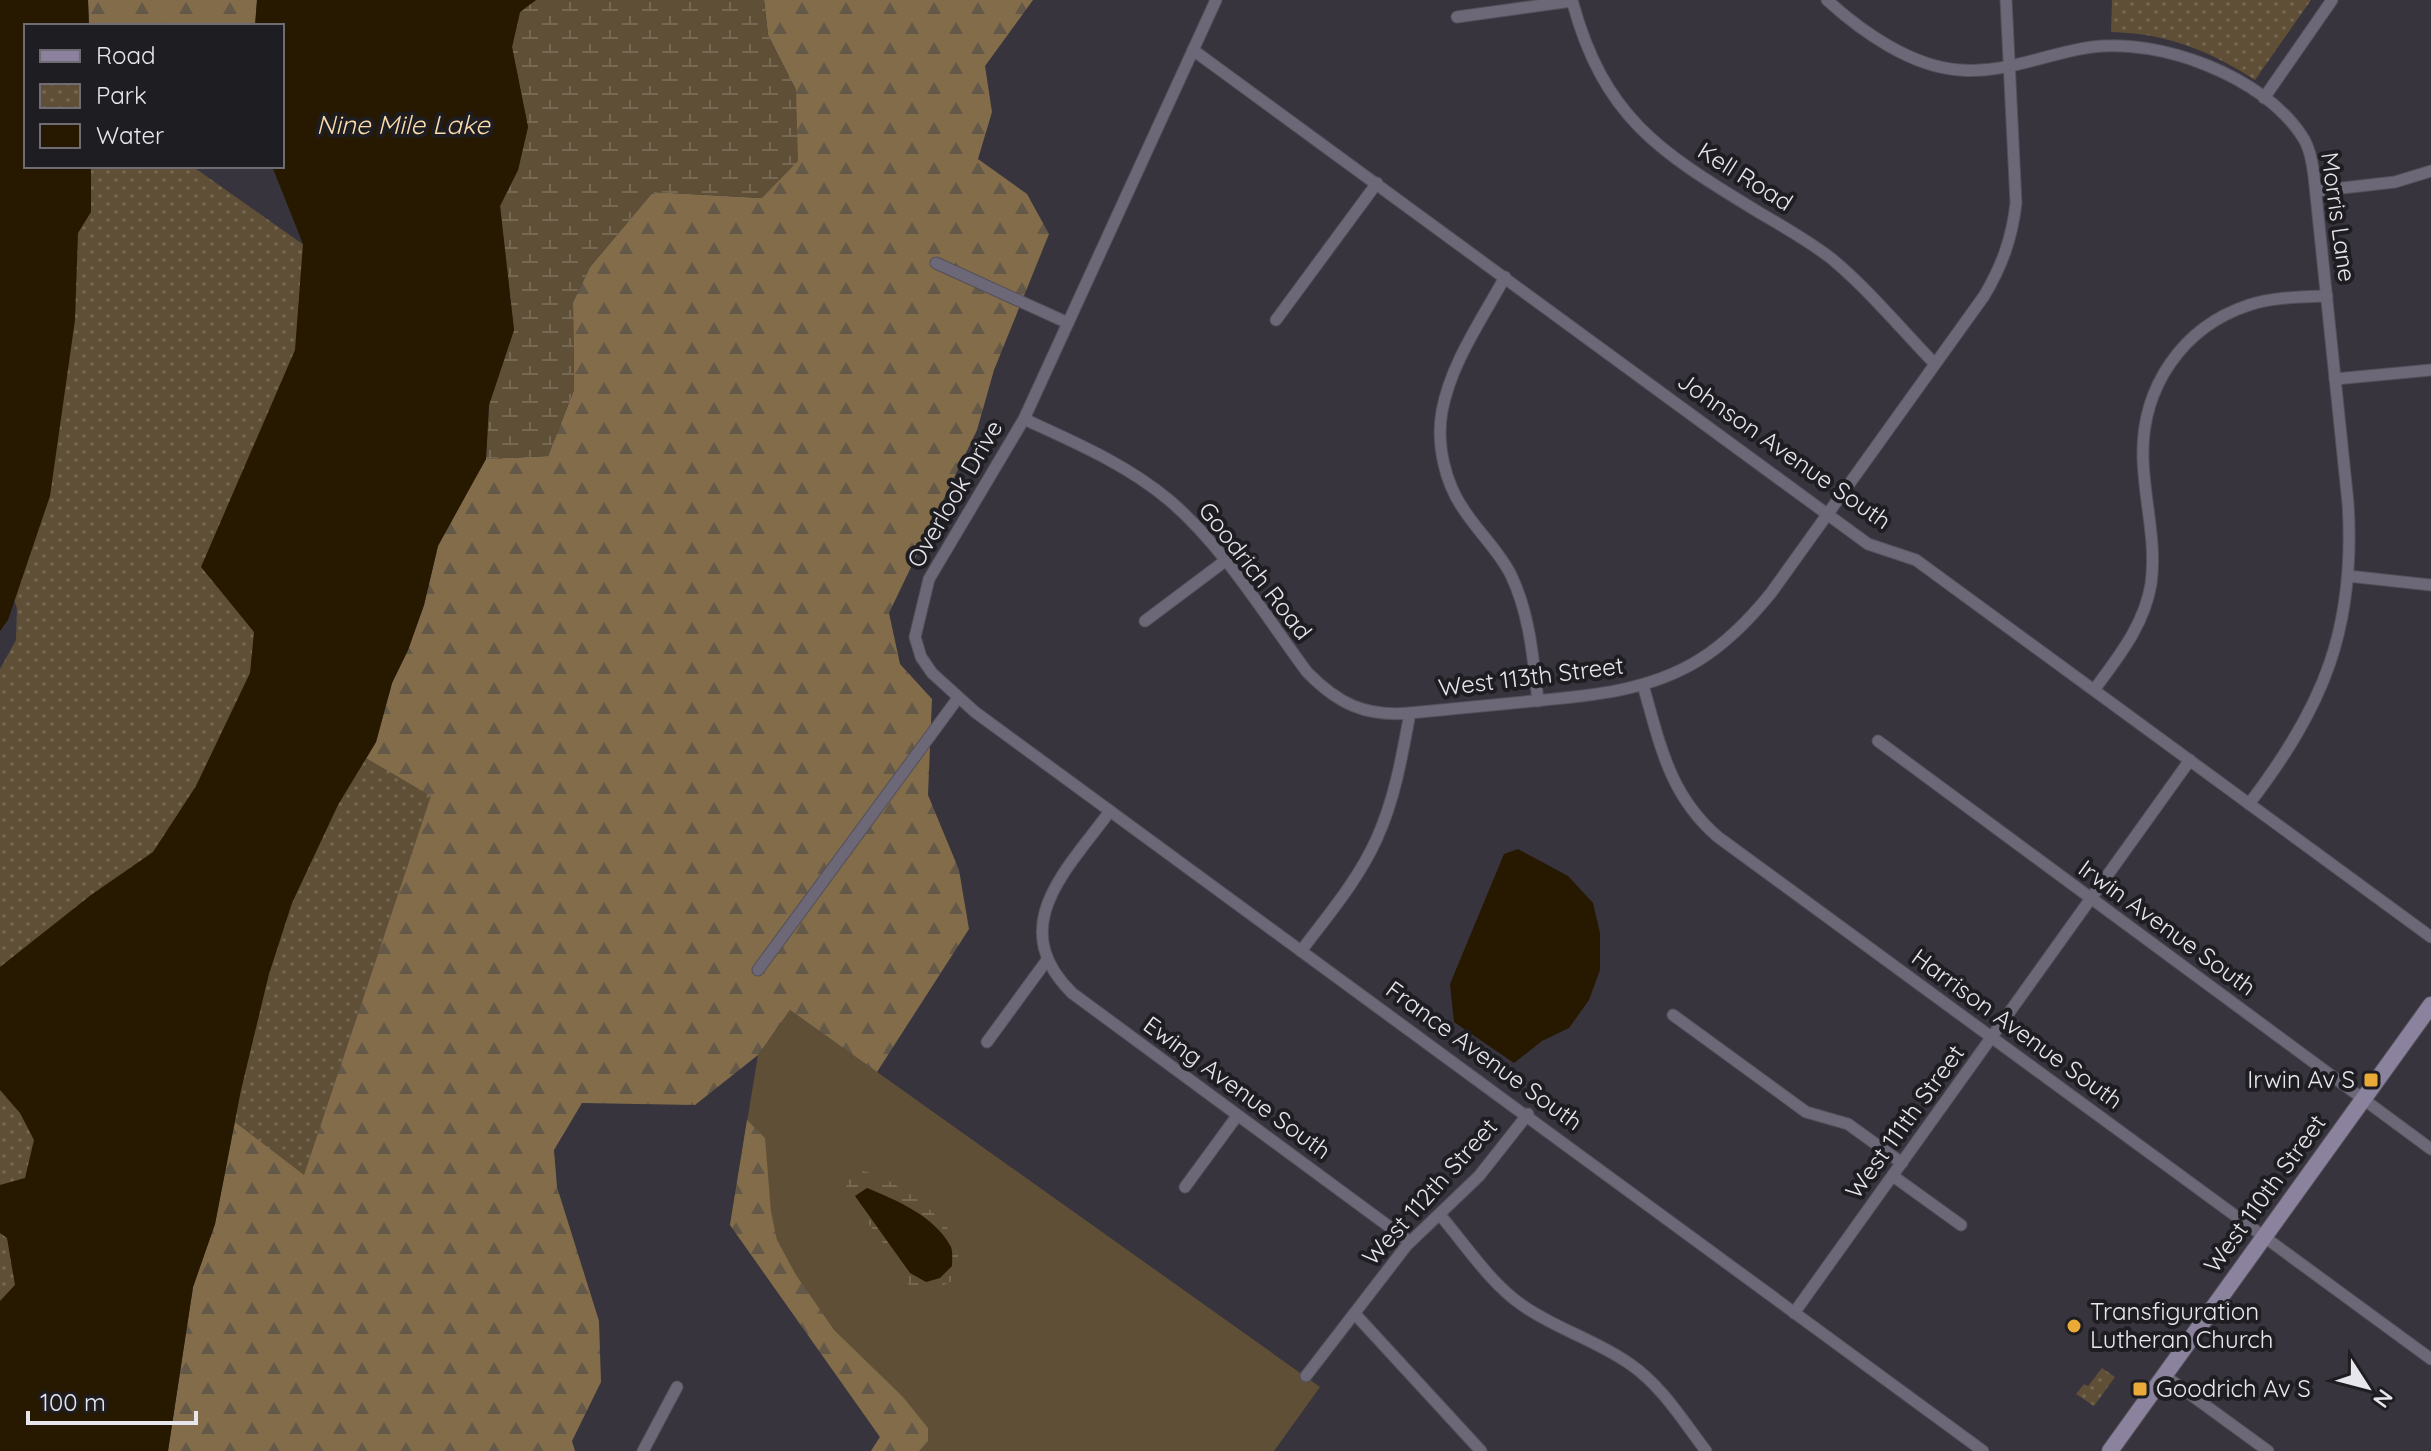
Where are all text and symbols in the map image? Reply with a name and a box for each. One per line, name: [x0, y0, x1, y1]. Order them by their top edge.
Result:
legend: [24, 24, 284, 168]
text: Road: [96, 40, 156, 70]
text: Park: [96, 80, 147, 110]
water label: Nine Mile Lake: [316, 108, 491, 141]
text: Water: [96, 120, 164, 150]
street label: Kell Road: [1692, 135, 1799, 217]
street label: Morris Lane: [2315, 150, 2363, 284]
street label: Johnson Avenue South: [1672, 365, 1897, 535]
street label: Overlook Drive: [900, 414, 1008, 573]
street label: Goodrich Road: [1193, 495, 1319, 645]
street label: West 113th Street: [1436, 650, 1625, 702]
street label: Irwin Avenue South: [2073, 853, 2262, 1002]
street label: Harrison Avenue South: [1906, 942, 2129, 1115]
street label: France Avenue South: [1381, 974, 1589, 1136]
street label: Ewing Avenue South: [1138, 1009, 1337, 1165]
street label: West 111th Street: [1838, 1039, 1970, 1204]
place label: Irwin Av S: [2247, 1064, 2355, 1094]
marker: Irwin Av S: [2362, 1071, 2380, 1089]
street label: West 110th Street: [2197, 1108, 2332, 1278]
street label: West 112th Street: [1355, 1112, 1503, 1271]
place label: Transfiguration Lutheran Church: [2090, 1296, 2273, 1354]
marker: Transfiguration Lutheran Church: [2065, 1317, 2083, 1335]
north arrow: [2327, 1347, 2407, 1427]
place label: Goodrich Av S: [2156, 1373, 2311, 1403]
scale bar: [28, 1375, 196, 1425]
marker: Goodrich Av S: [2131, 1380, 2149, 1398]
text: N: [2367, 1384, 2399, 1414]
text: 100 m: [40, 1387, 106, 1417]

